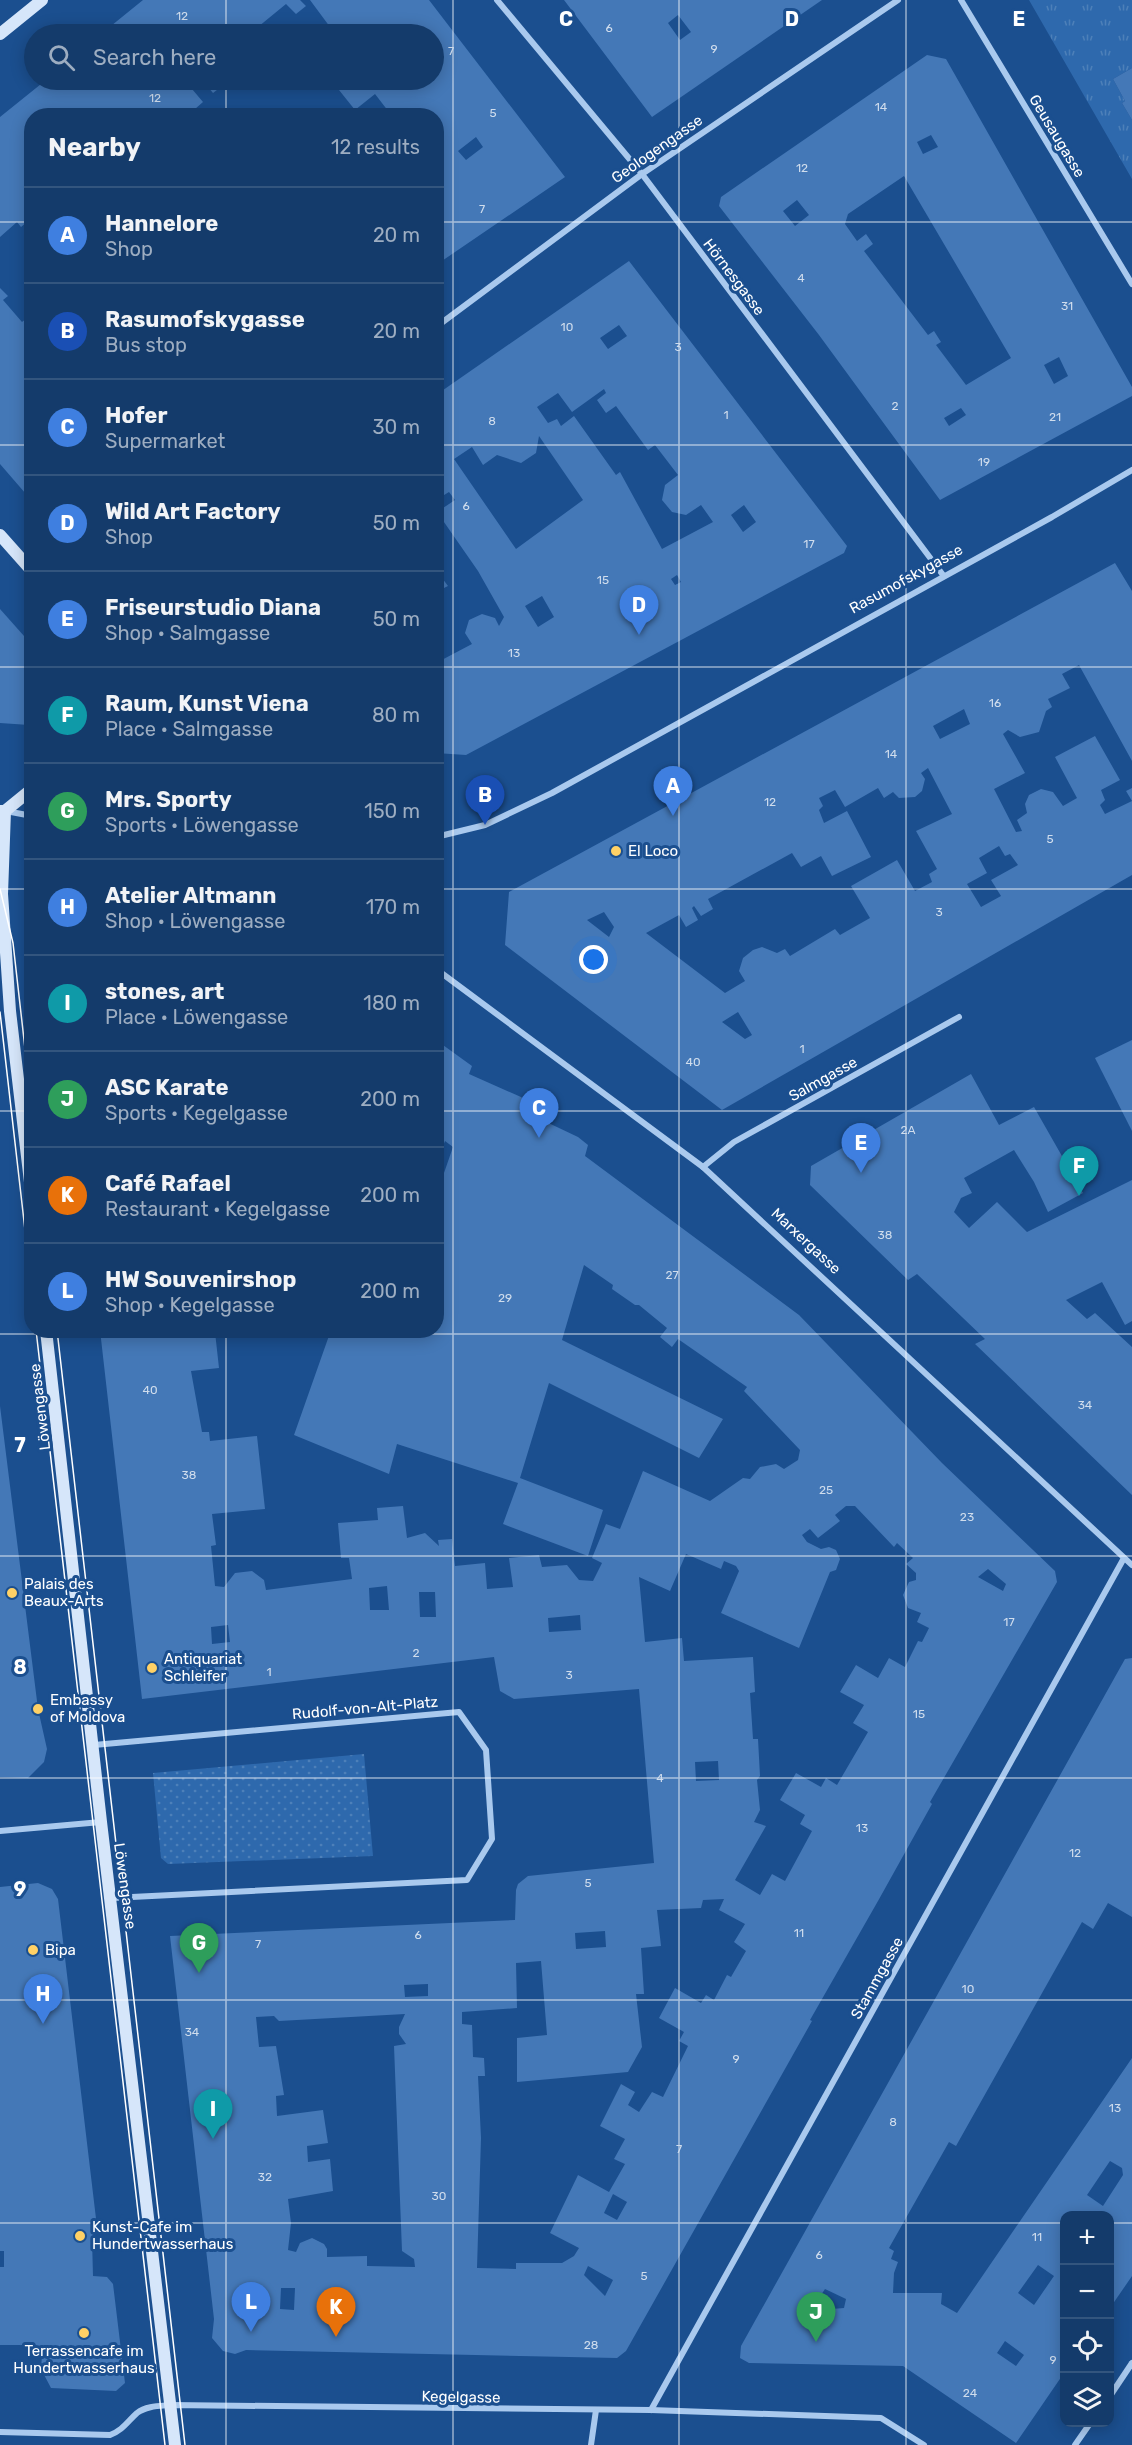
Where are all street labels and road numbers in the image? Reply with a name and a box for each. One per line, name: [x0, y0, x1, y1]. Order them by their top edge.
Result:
street label: Geusaugasse: [1025, 91, 1089, 181]
street label: Geologengasse: [608, 111, 706, 187]
street label: Hörnesgasse: [699, 235, 769, 319]
street label: Rasumofskygasse: [846, 540, 966, 618]
street label: Salmgasse: [786, 1053, 860, 1105]
street label: Marxergasse: [767, 1204, 845, 1278]
street label: Löwengasse: [26, 1363, 54, 1451]
street label: Rudolf-von-Alt-Platz: [291, 1693, 439, 1723]
street label: Löwengasse: [110, 1842, 140, 1930]
street label: Stammgasse: [847, 1934, 907, 2022]
street label: Kegelgasse: [421, 2387, 501, 2407]

